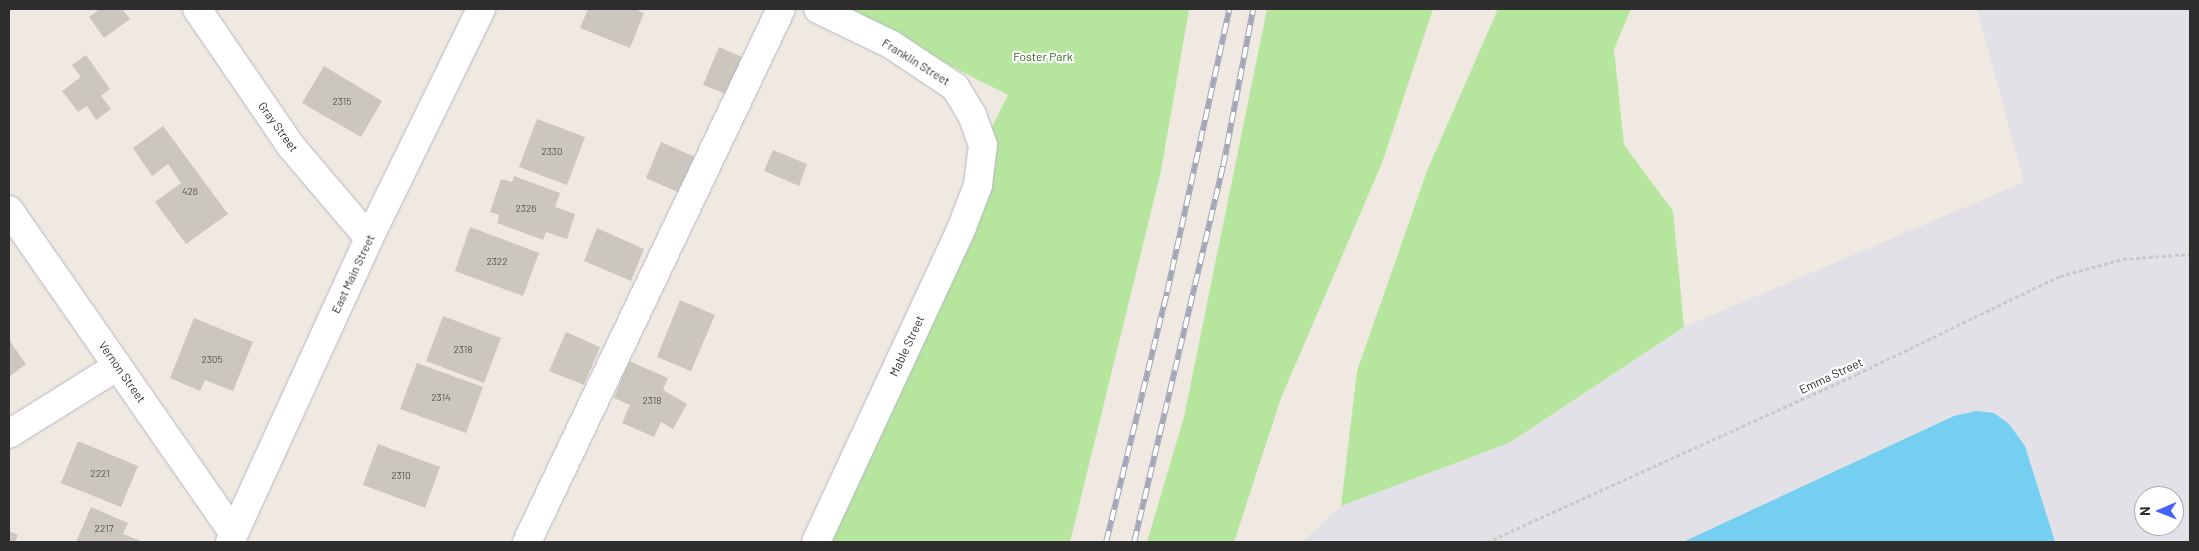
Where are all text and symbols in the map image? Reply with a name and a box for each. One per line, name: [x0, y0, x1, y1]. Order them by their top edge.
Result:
street label: Franklin Street: [880, 35, 952, 89]
park label: Foster Park: [1013, 50, 1073, 64]
house number: 2315: [332, 96, 352, 108]
street label: Gray Street: [255, 99, 301, 155]
house number: 2330: [541, 146, 563, 158]
house number: 426: [182, 186, 198, 198]
house number: 2326: [516, 203, 536, 215]
street label: East Main Street: [328, 232, 378, 316]
house number: 2322: [486, 256, 508, 268]
street label: Mable Street: [887, 313, 927, 379]
street label: Vernon Street: [96, 338, 148, 406]
house number: 2318: [453, 344, 473, 356]
house number: 2305: [201, 354, 223, 366]
street label: Emma Street: [1797, 355, 1865, 397]
house number: 2314: [431, 392, 451, 404]
house number: 2318: [642, 395, 662, 407]
house number: 2221: [90, 468, 110, 480]
house number: 2310: [391, 470, 411, 482]
north arrow: [2134, 486, 2184, 536]
text: N: [2136, 506, 2153, 516]
house number: 2217: [95, 523, 113, 535]

